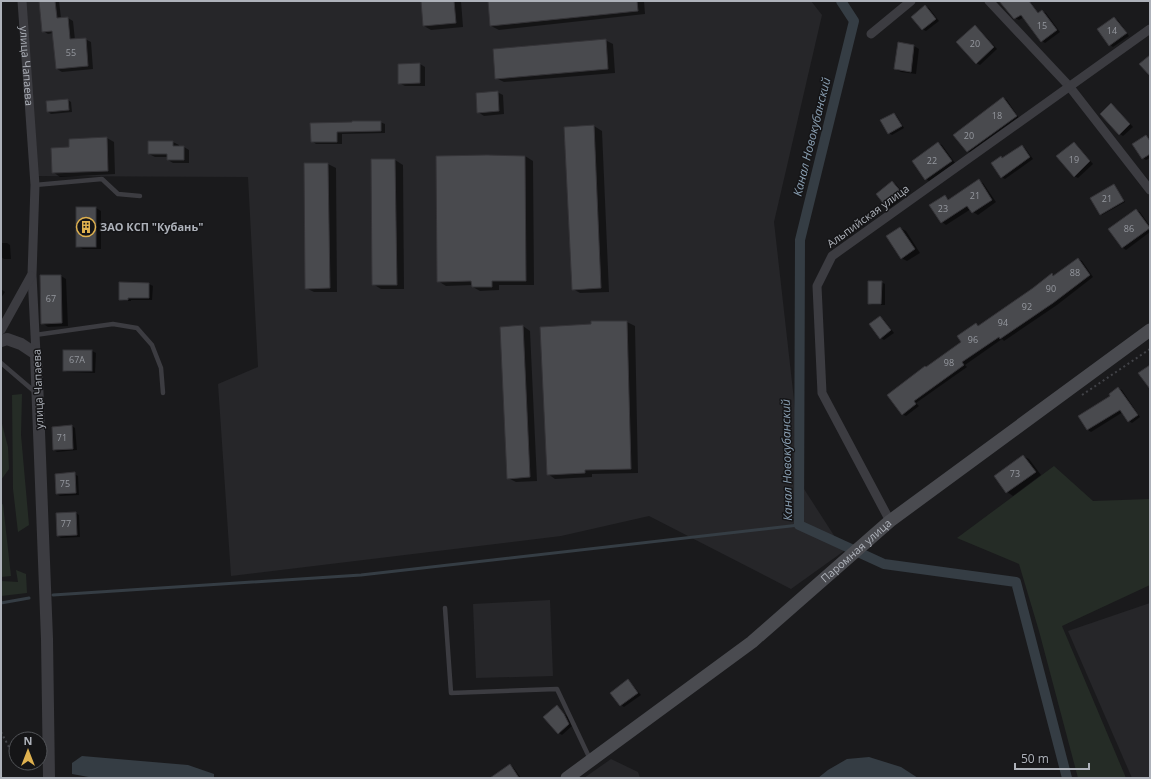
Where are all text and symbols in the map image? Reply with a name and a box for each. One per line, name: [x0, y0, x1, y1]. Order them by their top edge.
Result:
house number: 15: [1037, 19, 1047, 32]
house number: 14: [1107, 24, 1117, 37]
street label: улица Чапаева: [17, 25, 37, 106]
house number: 20: [970, 37, 980, 50]
house number: 55: [66, 46, 76, 59]
water label: Канал Новокубанский: [789, 76, 835, 198]
house number: 18: [992, 109, 1002, 122]
house number: 20: [964, 129, 974, 142]
house number: 19: [1069, 153, 1079, 166]
house number: 22: [927, 154, 937, 167]
street label: Альпийская улица: [824, 181, 912, 251]
house number: 21: [970, 189, 980, 202]
house number: 21: [1102, 192, 1112, 205]
house number: 23: [938, 202, 948, 215]
building icon: ЗАО КСП "Кубань": [75, 216, 97, 238]
place label: ЗАО КСП "Кубань": [100, 219, 203, 234]
house number: 86: [1124, 222, 1134, 235]
house number: 88: [1070, 266, 1080, 279]
house number: 90: [1046, 282, 1056, 295]
house number: 67: [46, 292, 56, 305]
house number: 92: [1022, 300, 1032, 313]
house number: 94: [998, 316, 1008, 329]
house number: 96: [968, 333, 978, 346]
street label: улица Чапаева: [29, 349, 46, 429]
house number: 67А: [69, 353, 85, 366]
house number: 98: [944, 356, 954, 369]
water label: Канал Новокубанский: [777, 399, 796, 521]
house number: 71: [57, 431, 67, 444]
house number: 73: [1010, 467, 1020, 480]
house number: 75: [60, 477, 70, 490]
street label: Паромная улица: [817, 515, 894, 586]
house number: 77: [61, 517, 71, 530]
north arrow: [8, 731, 48, 771]
text: N: [24, 733, 32, 748]
scale bar: [1015, 745, 1089, 771]
text: 50 m: [1021, 750, 1049, 767]

